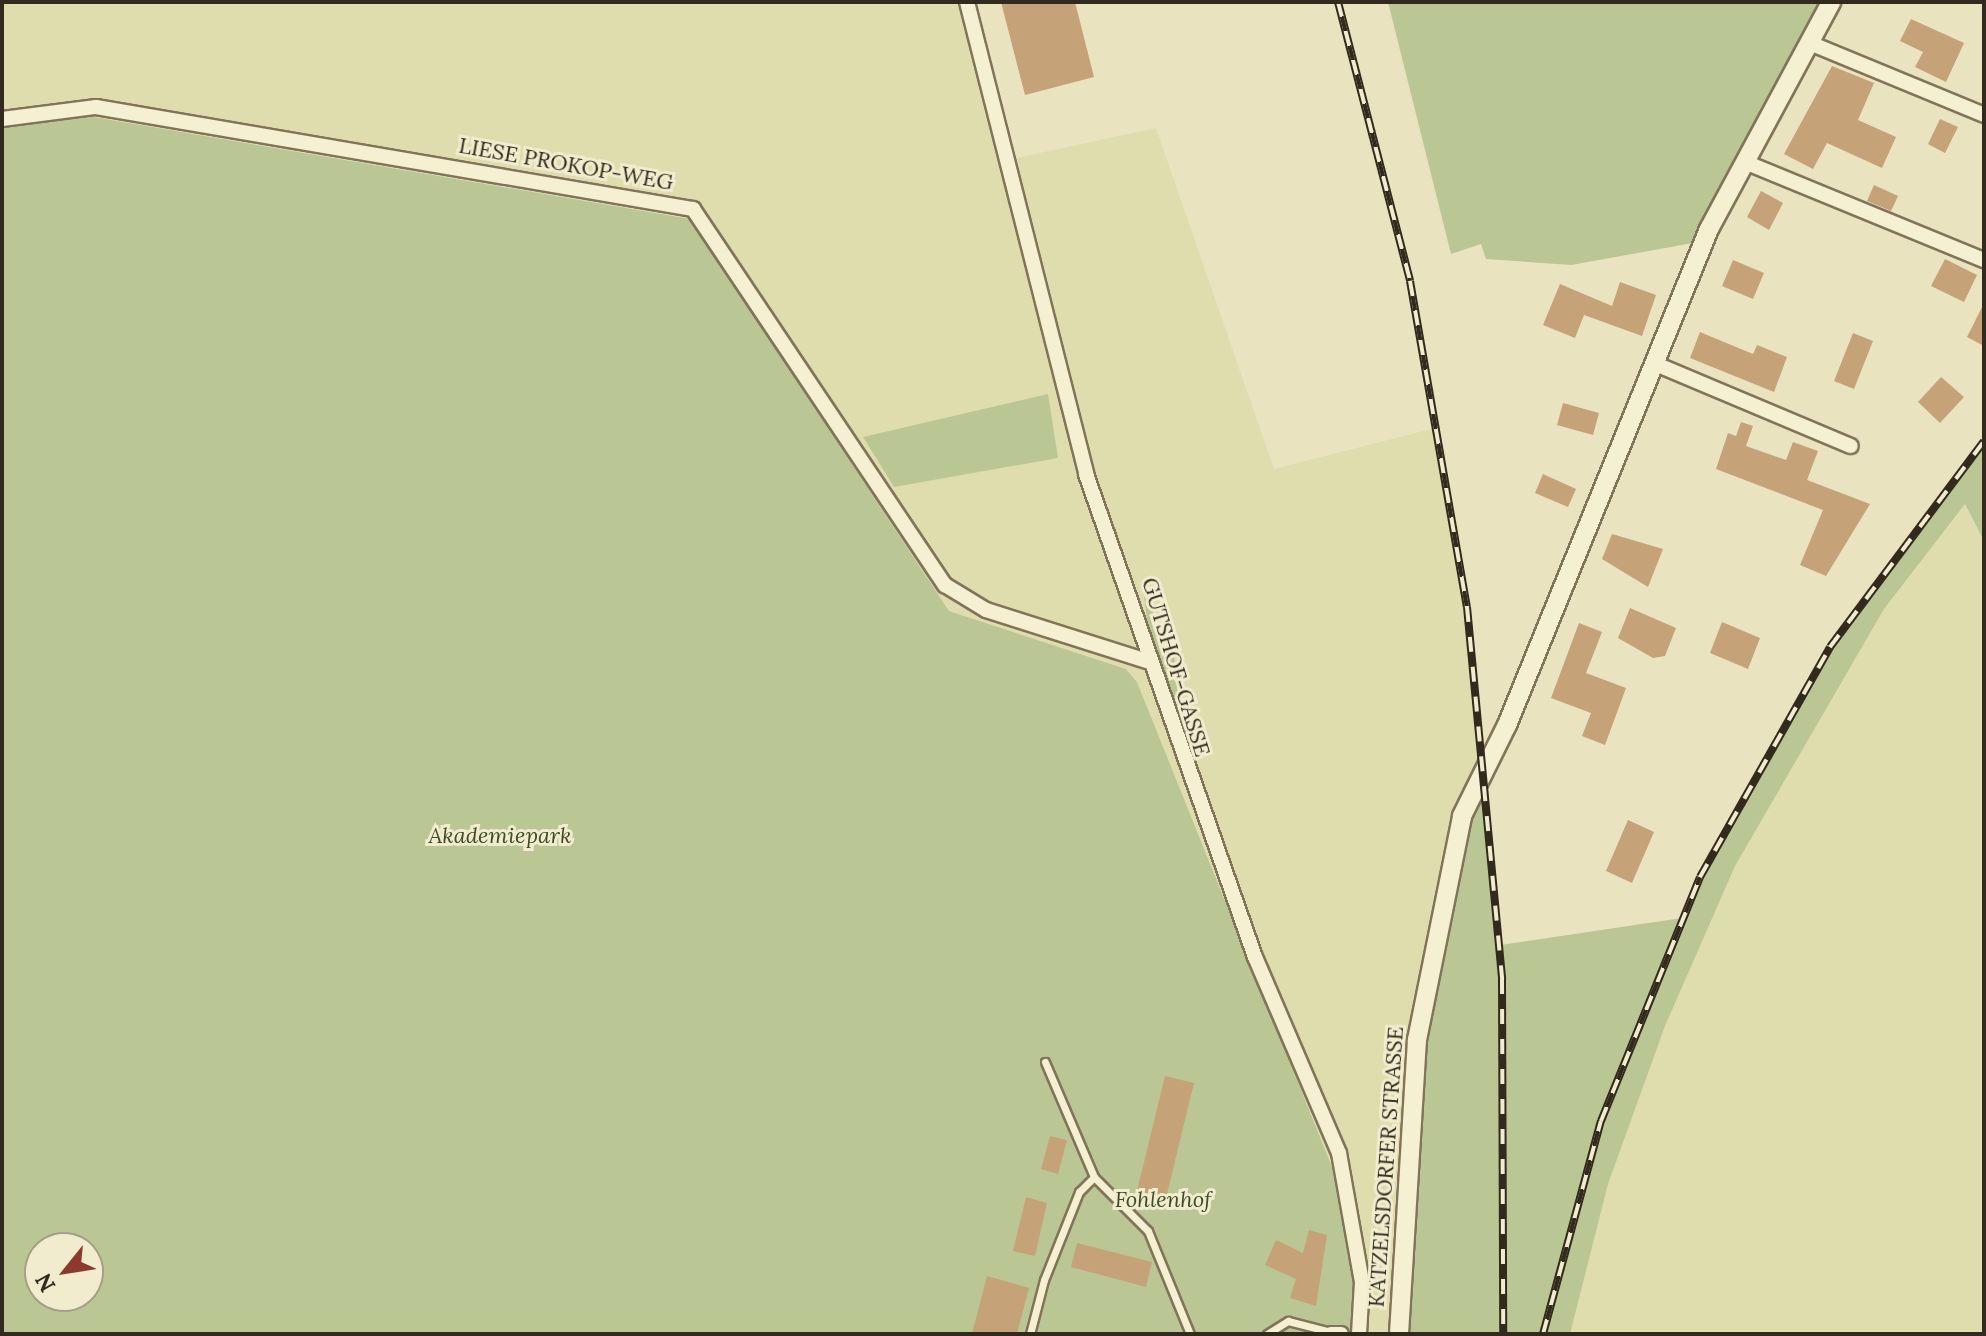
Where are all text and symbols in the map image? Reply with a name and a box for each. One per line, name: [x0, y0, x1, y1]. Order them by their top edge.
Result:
street label: LIESE PROKOP-WEG: [457, 132, 675, 196]
street label: GUTSHOF-GASSE: [1136, 574, 1216, 760]
park label: Akademiepark: [429, 823, 571, 849]
street label: KATZELSDORFER STRASSE: [1363, 1026, 1409, 1308]
park label: Fohlenhof: [1115, 1187, 1211, 1213]
north arrow: [24, 1232, 104, 1312]
text: N: [29, 1269, 61, 1297]

